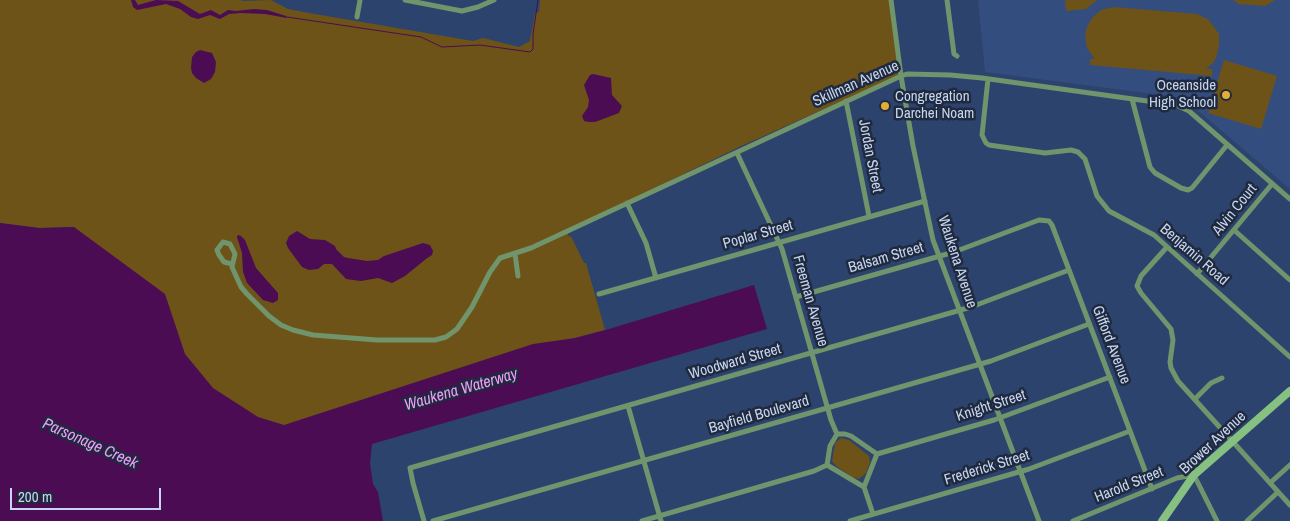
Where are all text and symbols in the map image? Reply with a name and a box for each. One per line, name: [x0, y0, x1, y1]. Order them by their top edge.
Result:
street label: Skillman Avenue: [810, 57, 902, 111]
place label: Oceanside High School: [1149, 77, 1216, 112]
place label: Congregation Darchei Noam: [895, 88, 974, 123]
marker: Oceanside High School: [1220, 89, 1232, 101]
marker: Congregation Darchei Noam: [879, 100, 891, 112]
street label: Jordan Street: [854, 118, 886, 194]
street label: Alvin Court: [1209, 181, 1261, 239]
street label: Waukena Avenue: [934, 213, 980, 311]
street label: Poplar Street: [721, 216, 795, 254]
street label: Benjamin Road: [1156, 220, 1232, 290]
street label: Balsam Street: [846, 239, 926, 277]
street label: Freeman Avenue: [788, 253, 832, 349]
street label: Gifford Avenue: [1088, 303, 1134, 387]
street label: Woodward Street: [687, 340, 783, 384]
water label: Waukena Waterway: [402, 365, 520, 415]
street label: Knight Street: [954, 386, 1028, 426]
street label: Bayfield Boulevard: [707, 392, 811, 438]
street label: Brower Avenue: [1176, 408, 1250, 478]
water label: Parsonage Creek: [39, 414, 141, 474]
street label: Frederick Street: [942, 447, 1032, 489]
street label: Harold Street: [1092, 463, 1166, 507]
scale bar: [12, 478, 164, 510]
text: 200 m: [18, 486, 52, 507]

